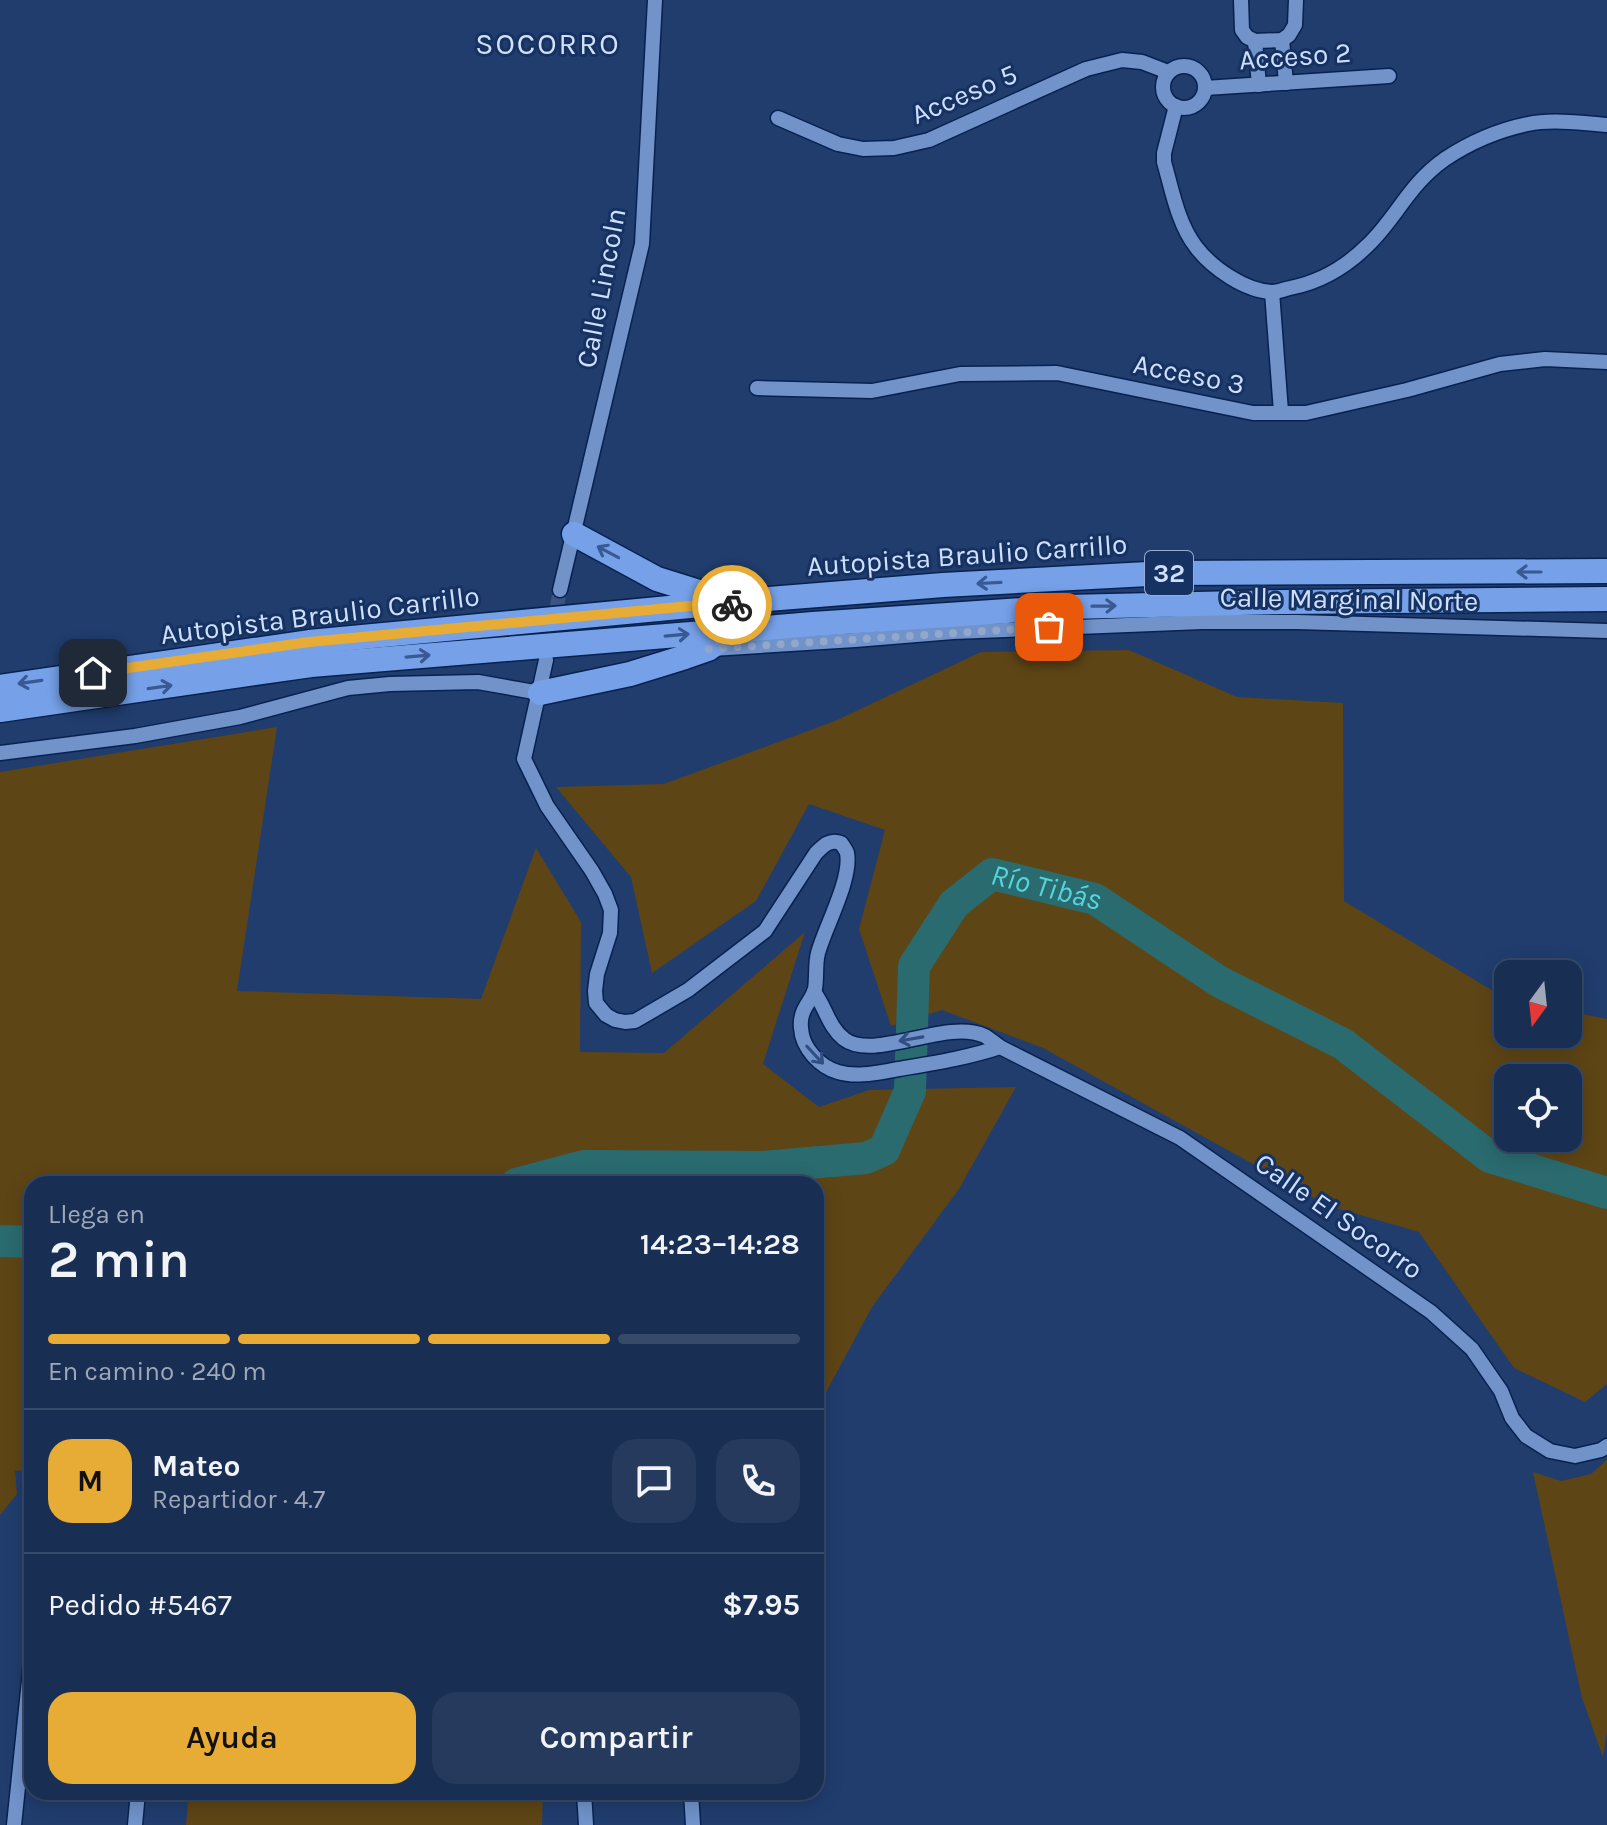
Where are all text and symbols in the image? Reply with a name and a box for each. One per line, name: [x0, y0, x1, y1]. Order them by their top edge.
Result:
district label: SOCORRO: [475, 26, 621, 62]
street label: Acceso 2: [1238, 36, 1352, 76]
street label: Acceso 5: [906, 57, 1022, 131]
street label: Calle Lincoln: [569, 205, 633, 371]
street label: Acceso 3: [1131, 347, 1247, 401]
street label: Autopista Braulio Carrillo: [806, 527, 1128, 583]
one-way arrow: [597, 544, 621, 560]
road number: 32: [1145, 551, 1193, 595]
one-way arrow: [1516, 564, 1543, 580]
courier: [692, 565, 772, 645]
one-way arrow: [976, 575, 1003, 590]
street label: Autopista Braulio Carrillo: [159, 579, 481, 651]
street label: Calle Marginal Norte: [1219, 580, 1479, 618]
icon: bike: [710, 583, 754, 627]
pin: [1015, 593, 1083, 661]
one-way arrow: [1090, 598, 1117, 614]
icon: bag: [1027, 605, 1071, 649]
one-way arrow: [664, 627, 690, 642]
pin: [59, 639, 127, 707]
one-way arrow: [404, 648, 431, 663]
icon: home: [71, 651, 115, 695]
one-way arrow: [18, 675, 44, 690]
one-way arrow: [147, 679, 172, 694]
water label: Río Tibás: [987, 856, 1105, 918]
north arrow: [1494, 960, 1582, 1048]
map controls: [1494, 960, 1582, 1152]
one-way arrow: [899, 1032, 924, 1047]
one-way arrow: [805, 1045, 824, 1065]
button: locate: [1494, 1064, 1582, 1152]
street label: Calle El Socorro: [1249, 1146, 1429, 1286]
text: Llega en: [48, 1199, 145, 1230]
text: 14:23–14:28: [640, 1226, 800, 1262]
text: 2 min: [48, 1229, 190, 1290]
text: En camino · 240 m: [48, 1356, 267, 1387]
button: chat: [612, 1439, 696, 1523]
button: phone: [716, 1439, 800, 1523]
text: Mateo: [152, 1448, 241, 1484]
text: M: [77, 1463, 103, 1499]
text: Repartidor · 4.7: [152, 1484, 325, 1515]
text: Pedido #5467: [48, 1587, 232, 1623]
text: $7.95: [722, 1587, 800, 1623]
button: Ayuda: [48, 1692, 416, 1784]
button: Compartir: [432, 1692, 800, 1784]

